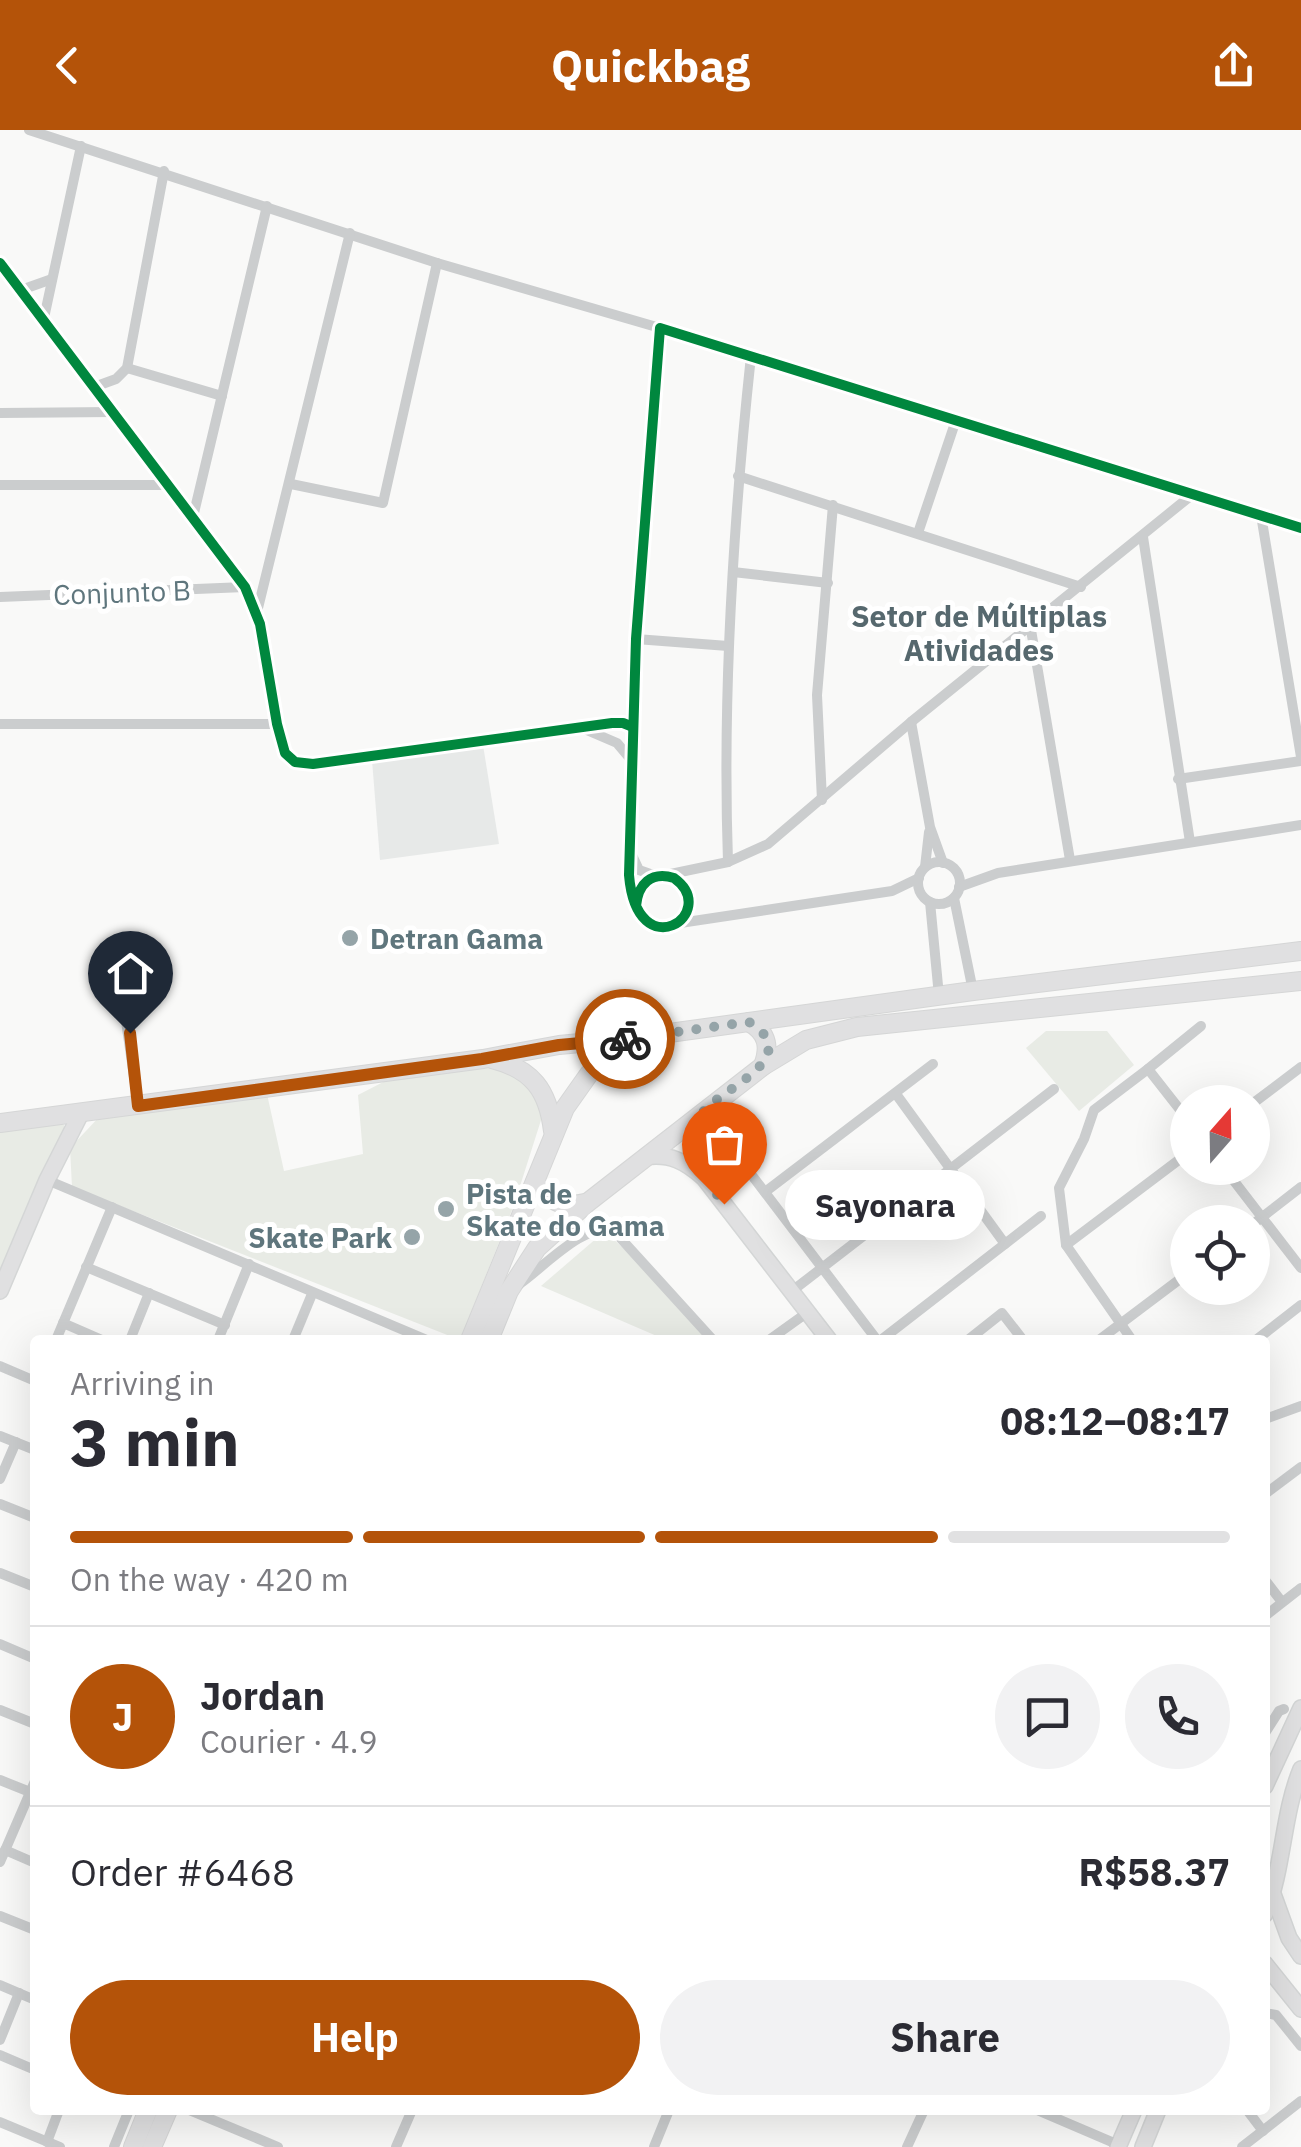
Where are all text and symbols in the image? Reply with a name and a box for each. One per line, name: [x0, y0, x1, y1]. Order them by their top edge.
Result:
text: Quickbag: [551, 36, 750, 94]
icon: back: [40, 38, 95, 93]
icon: share: [1206, 38, 1261, 93]
street label: Conjunto B: [52, 571, 192, 613]
district label: Setor de Múltiplas Atividades: [851, 596, 1107, 669]
place label: Detran Gama: [370, 920, 543, 957]
marker: Detran Gama: [339, 927, 361, 949]
pin: [88, 931, 173, 1034]
icon: home: [103, 946, 158, 1001]
courier: [575, 989, 675, 1089]
icon: bike: [598, 1012, 653, 1067]
north arrow: [1170, 1085, 1270, 1185]
map controls: [1170, 1085, 1270, 1305]
pin: [682, 1102, 767, 1205]
icon: bag: [697, 1117, 752, 1172]
callout: Sayonara: [784, 1169, 984, 1239]
place label: Pista de Skate do Gama: [466, 1175, 665, 1244]
text: Sayonara: [815, 1184, 955, 1226]
marker: Pista de Skate do Gama: [435, 1198, 457, 1220]
button: locate: [1170, 1205, 1270, 1305]
place label: Skate Park: [248, 1219, 393, 1256]
marker: Skate Park: [401, 1226, 423, 1248]
text: Arriving in: [70, 1362, 215, 1404]
text: 08:12–08:17: [1000, 1396, 1230, 1445]
text: 3 min: [70, 1399, 240, 1484]
text: On the way · 420 m: [70, 1558, 349, 1600]
button: chat: [995, 1664, 1100, 1769]
button: phone: [1125, 1664, 1230, 1769]
text: Jordan: [200, 1671, 325, 1720]
text: J: [112, 1692, 133, 1741]
text: Courier · 4.9: [200, 1720, 378, 1762]
text: Order #6468: [70, 1847, 295, 1896]
text: R$58.37: [1079, 1847, 1230, 1896]
button: Help: [70, 1980, 640, 2095]
button: Share: [660, 1980, 1230, 2095]

